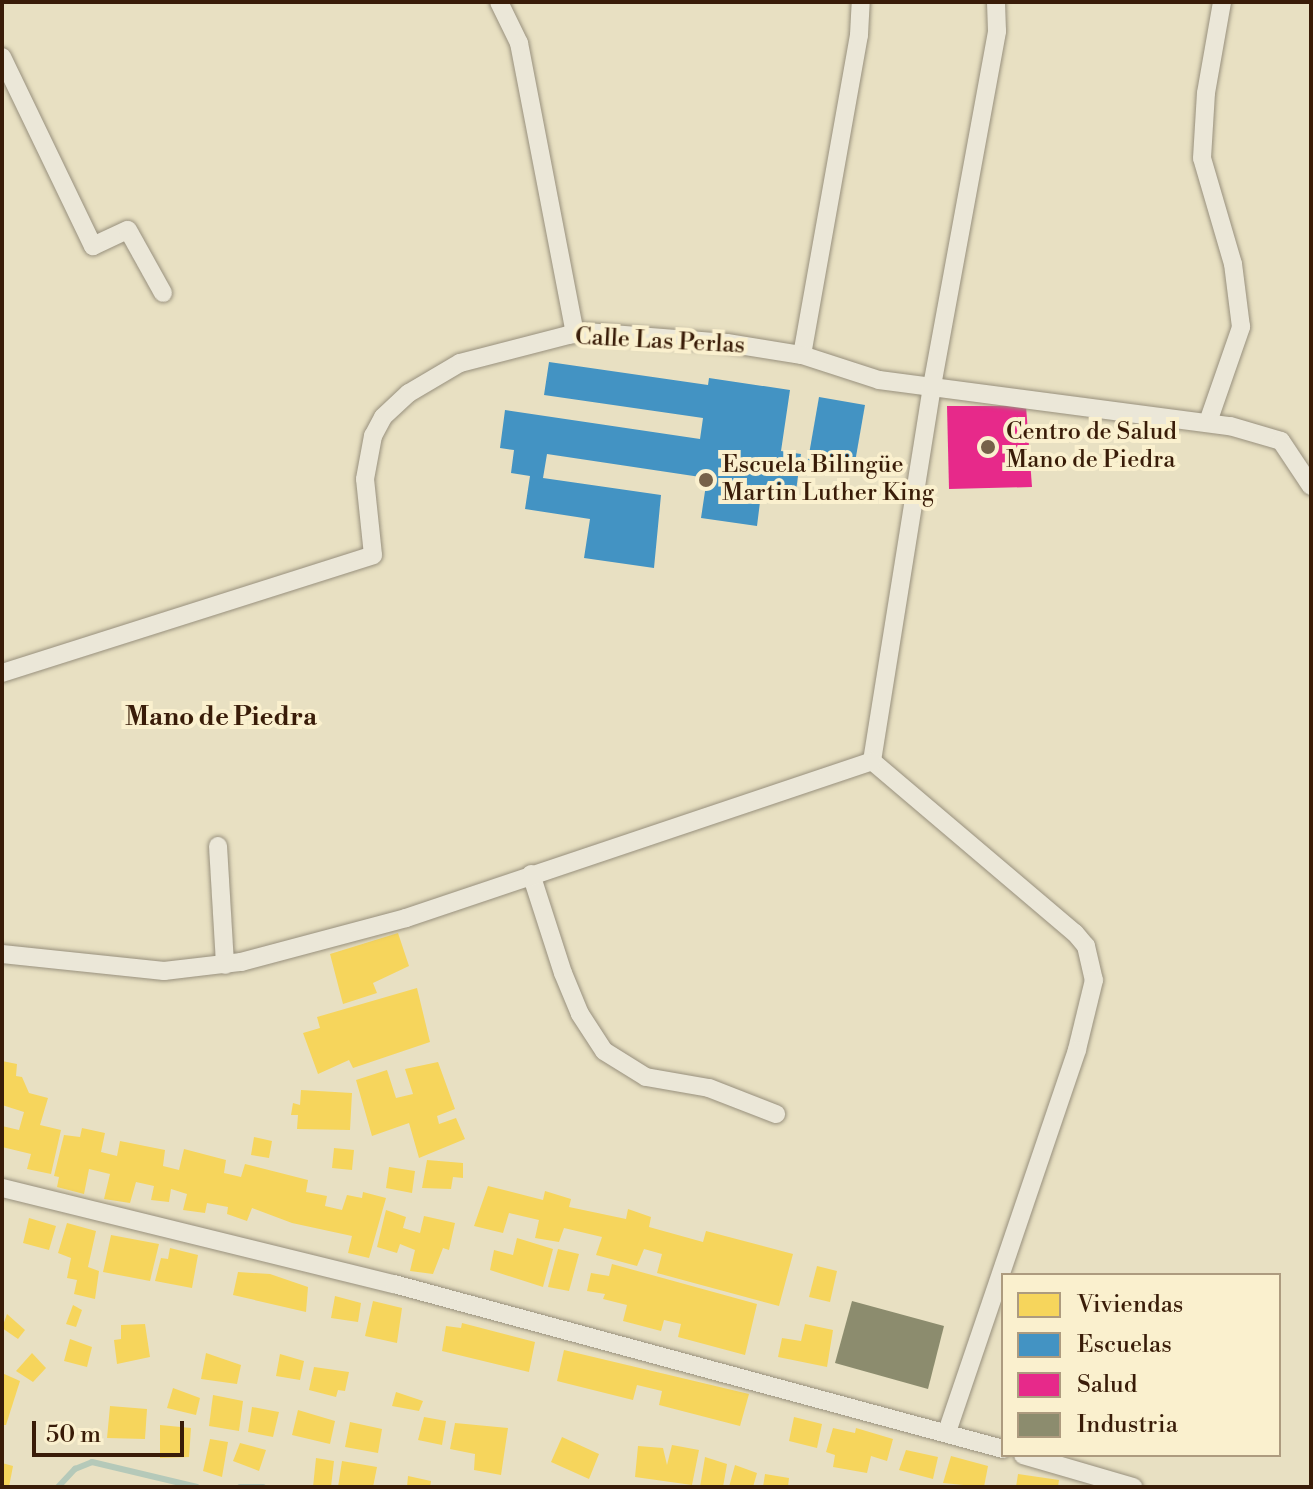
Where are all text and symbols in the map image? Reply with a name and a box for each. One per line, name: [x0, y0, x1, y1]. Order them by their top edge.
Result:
street label: Calle Las Perlas: [574, 323, 746, 361]
place label: Centro de Salud Mano de Piedra: [1006, 419, 1177, 475]
marker: Centro de Salud Mano de Piedra: [977, 436, 999, 458]
place label: Escuela Bilingüe Martin Luther King: [722, 452, 934, 508]
marker: Escuela Bilingüe Martin Luther King: [697, 471, 715, 489]
district label: Mano de Piedra: [125, 702, 317, 734]
legend: [1001, 1273, 1281, 1457]
text: Viviendas: [1077, 1290, 1183, 1320]
text: Escuelas: [1077, 1330, 1172, 1360]
text: Salud: [1077, 1370, 1137, 1400]
scale bar: [36, 1405, 188, 1455]
text: Industria: [1077, 1410, 1178, 1440]
text: 50 m: [46, 1420, 101, 1450]

